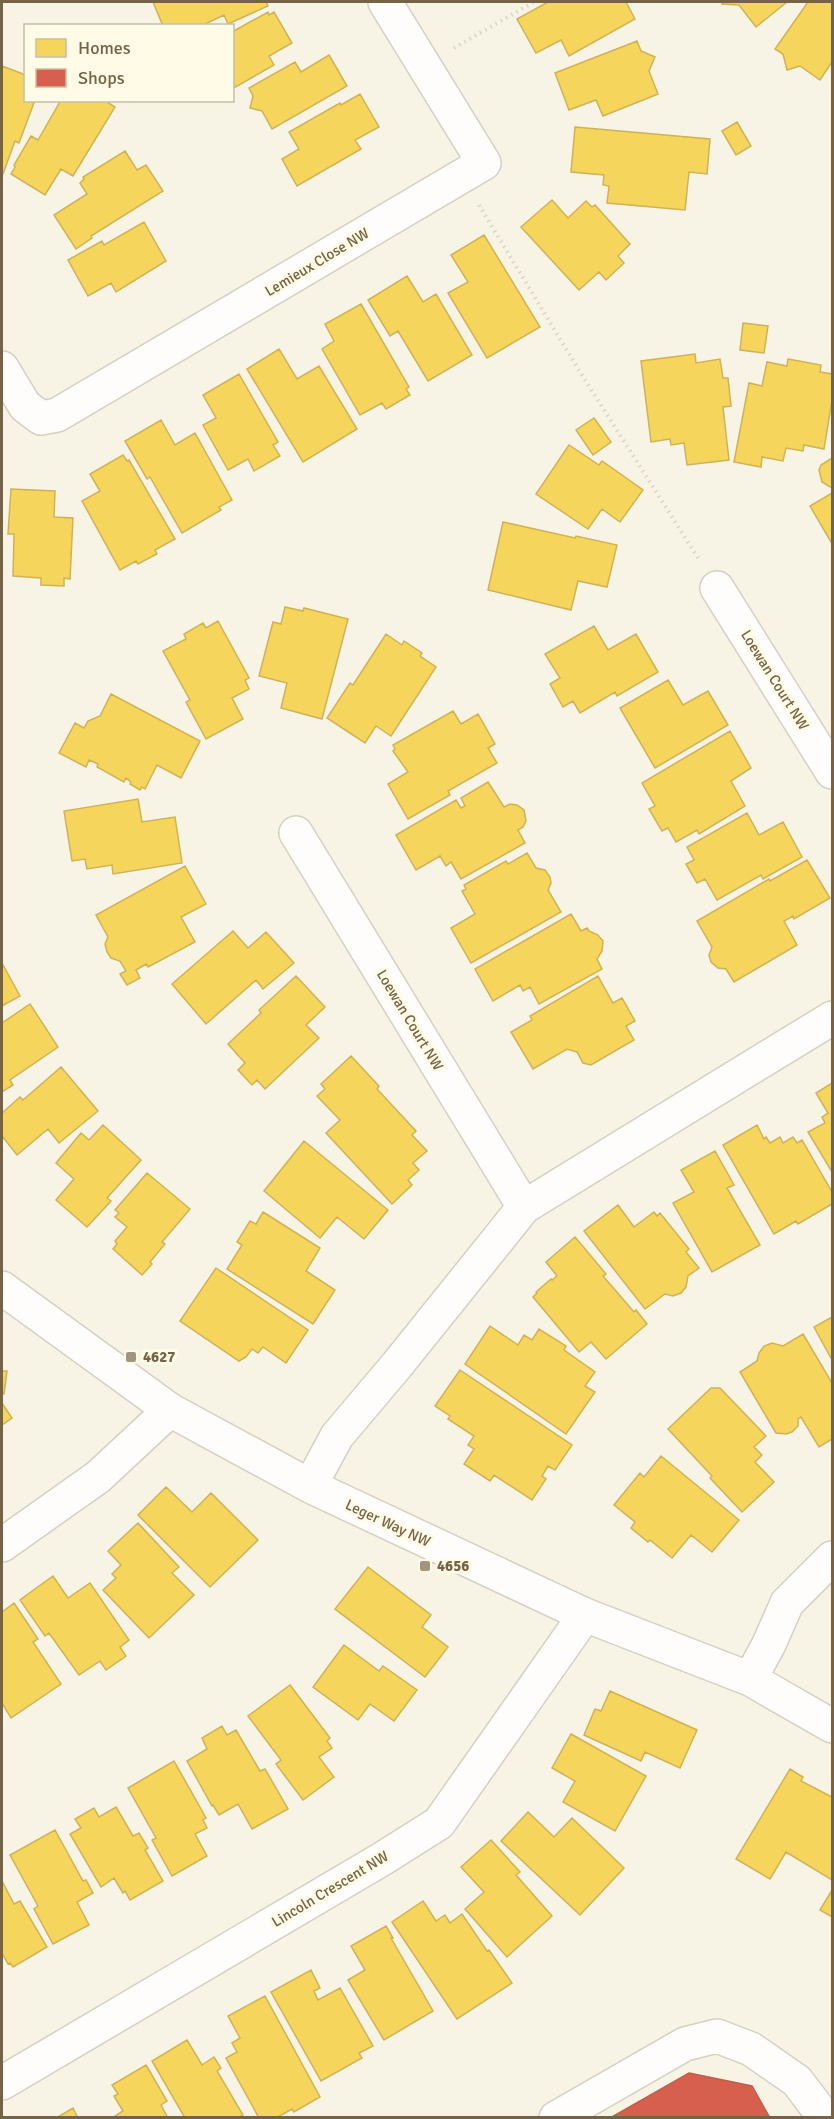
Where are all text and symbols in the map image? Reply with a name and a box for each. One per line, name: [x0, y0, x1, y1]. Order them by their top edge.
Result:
legend: [24, 24, 234, 102]
text: Homes: [78, 37, 131, 59]
text: Shops: [78, 67, 125, 89]
street label: Lemieux Close NW: [262, 224, 373, 300]
street label: Loewan Court NW: [737, 627, 813, 734]
street label: Loewan Court NW: [373, 966, 447, 1074]
place label: 4627: [143, 1348, 175, 1366]
marker: 4627: [124, 1350, 138, 1364]
street label: Leger Way NW: [342, 1495, 434, 1551]
place label: 4656: [437, 1557, 469, 1575]
marker: 4656: [418, 1559, 432, 1573]
street label: Lincoln Crescent NW: [268, 1847, 392, 1931]

